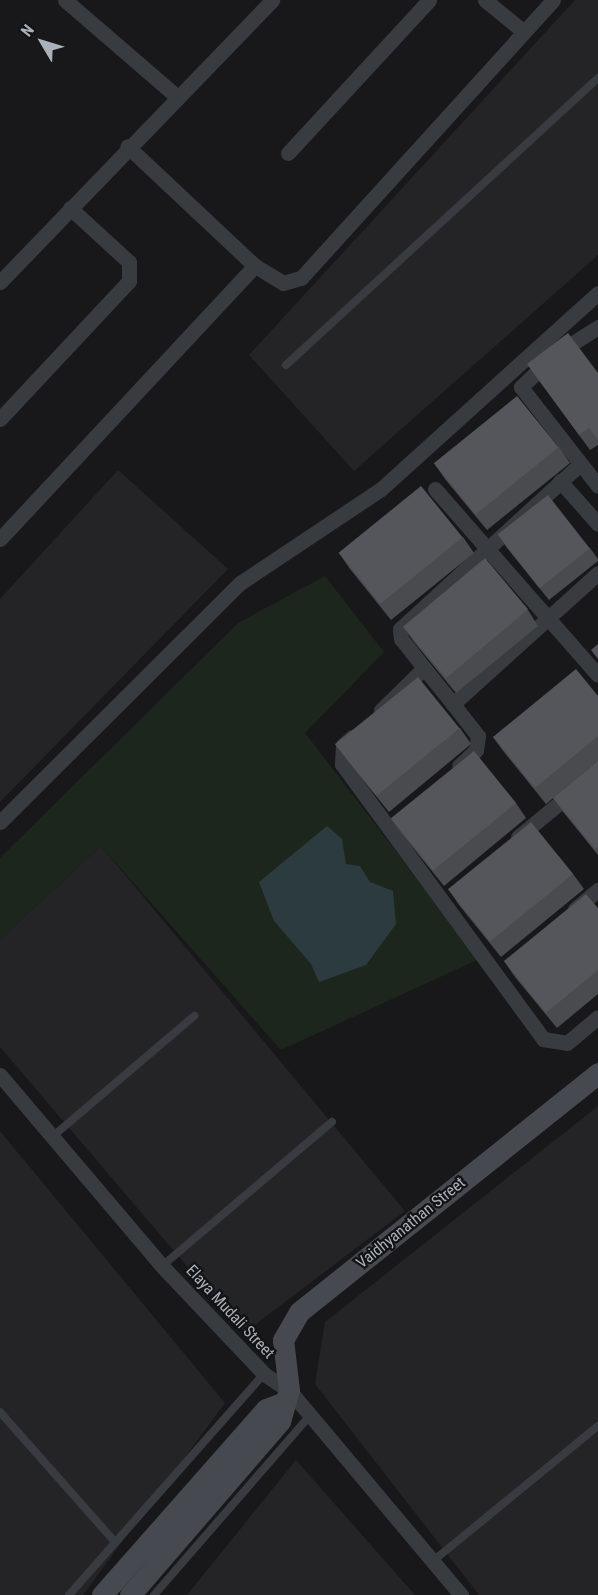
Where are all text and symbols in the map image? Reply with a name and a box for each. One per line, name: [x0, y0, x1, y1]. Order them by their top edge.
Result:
north arrow: [12, 12, 72, 72]
text: N: [17, 21, 38, 40]
street label: Vaidhyanathan Street: [353, 1173, 469, 1273]
street label: Elaya Mudali Street: [182, 1261, 278, 1363]

